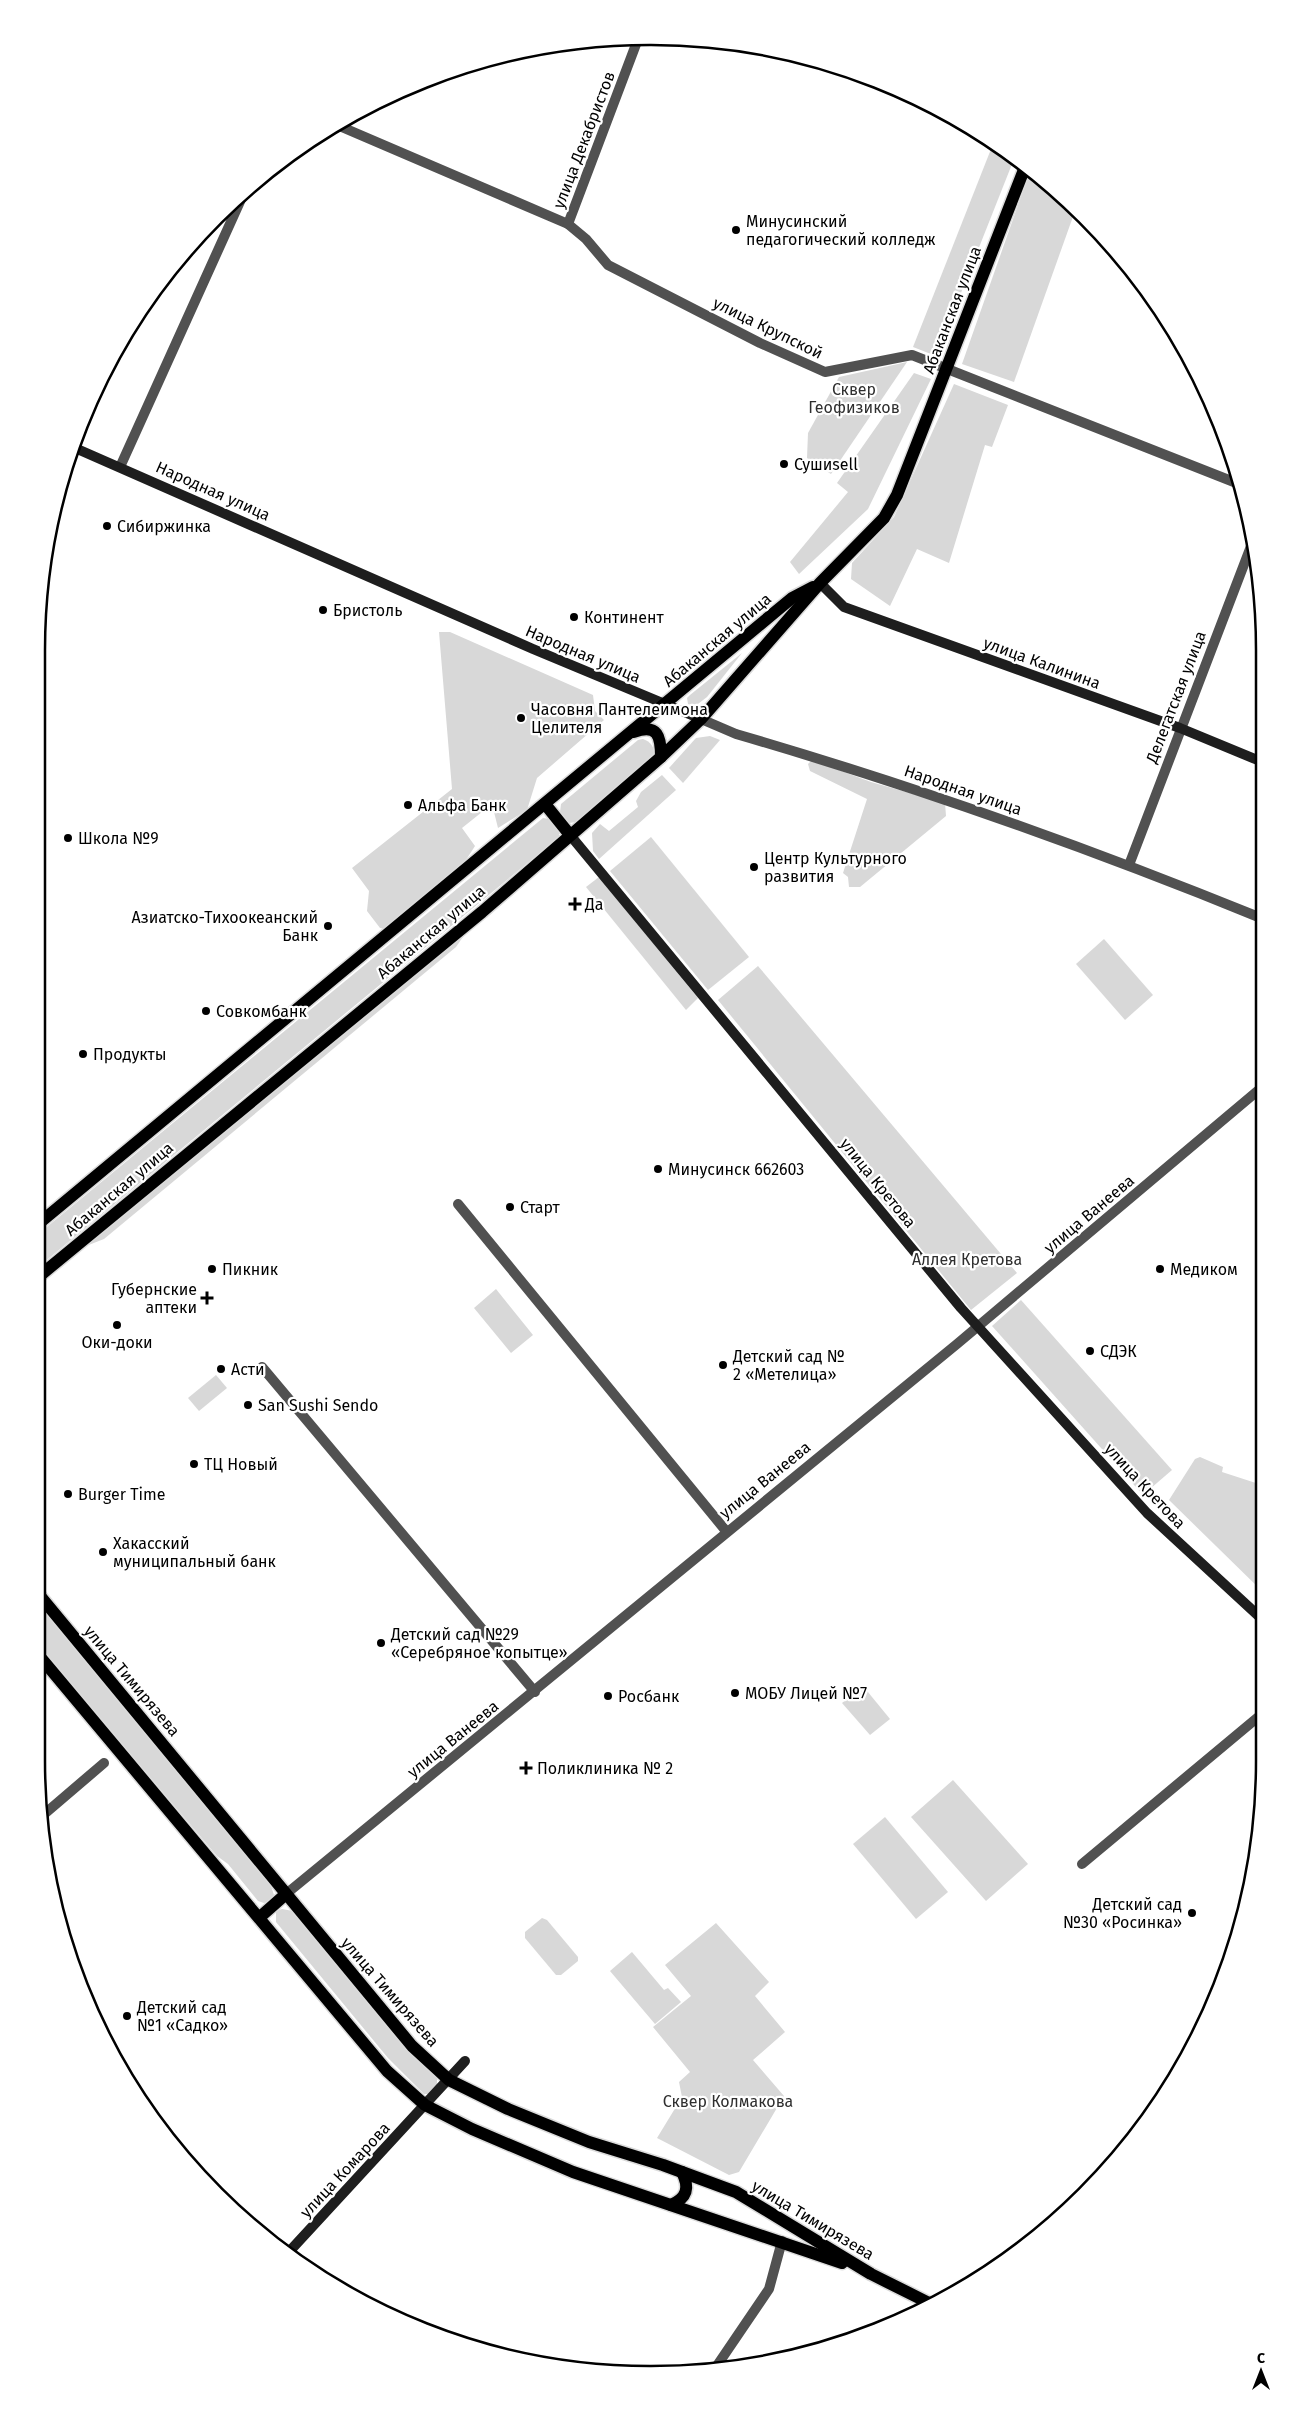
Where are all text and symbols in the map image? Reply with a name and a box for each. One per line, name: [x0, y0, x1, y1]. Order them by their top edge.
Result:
street label: улица Декабристов: [549, 69, 619, 211]
place label: Минусинский педагогический колледж: [746, 212, 936, 249]
marker: Минусинский педагогический колледж: [730, 224, 742, 236]
street label: Абаканская улица: [919, 243, 985, 377]
street label: улица Крупской: [710, 293, 826, 363]
park label: Сквер Геофизиков: [808, 380, 900, 417]
place label: Сушиsell: [794, 455, 858, 474]
street label: Народная улица: [153, 457, 273, 525]
marker: Сушиsell: [778, 458, 790, 470]
place label: Сибиржинка: [117, 517, 211, 536]
marker: Сибиржинка: [101, 520, 113, 532]
street label: Абаканская улица: [659, 589, 775, 691]
place label: Бристоль: [333, 601, 403, 620]
marker: Бристоль: [317, 604, 329, 616]
place label: Континент: [584, 608, 665, 627]
marker: Континент: [568, 611, 580, 623]
street label: Народная улица: [523, 621, 643, 687]
street label: Делегатская улица: [1142, 628, 1210, 767]
street label: улица Калинина: [981, 633, 1103, 693]
place label: Часовня Пантелеимона Целителя: [531, 700, 708, 737]
marker: Часовня Пантелеимона Целителя: [515, 712, 527, 724]
street label: Народная улица: [902, 761, 1024, 819]
place label: Альфа Банк: [418, 796, 507, 815]
marker: Альфа Банк: [402, 799, 414, 811]
place label: Школа №9: [78, 829, 159, 848]
marker: Школа №9: [62, 832, 74, 844]
place label: Центр Культурного развития: [764, 849, 907, 886]
marker: Центр Культурного развития: [748, 861, 760, 873]
street label: Абаканская улица: [373, 881, 489, 983]
place label: Да: [584, 895, 603, 914]
marker: Да: [569, 898, 581, 910]
place label: Азиатско-Тихоокеанский Банк: [131, 908, 319, 945]
marker: Азиатско-Тихоокеанский Банк: [322, 920, 334, 932]
place label: Совкомбанк: [216, 1002, 308, 1021]
marker: Совкомбанк: [200, 1005, 212, 1017]
place label: Продукты: [93, 1045, 167, 1064]
marker: Продукты: [77, 1048, 89, 1060]
street label: улица Кретова: [836, 1134, 920, 1232]
street label: Абаканская улица: [61, 1138, 177, 1240]
place label: Минусинск 662603: [668, 1160, 804, 1179]
marker: Минусинск 662603: [652, 1163, 664, 1175]
street label: улица Ванеева: [1040, 1171, 1138, 1257]
place label: Старт: [520, 1198, 561, 1217]
marker: Старт: [504, 1201, 516, 1213]
park label: Аллея Кретова: [912, 1250, 1022, 1269]
place label: Пикник: [222, 1260, 279, 1279]
place label: Медиком: [1170, 1260, 1238, 1279]
marker: Пикник: [206, 1263, 218, 1275]
marker: Медиком: [1154, 1263, 1166, 1275]
place label: Губернские аптеки: [111, 1280, 197, 1317]
marker: Губернские аптеки: [201, 1292, 213, 1304]
marker: Оки-доки: [111, 1319, 123, 1331]
place label: Оки-доки: [81, 1333, 153, 1352]
place label: СДЭК: [1100, 1342, 1137, 1361]
marker: СДЭК: [1084, 1345, 1096, 1357]
place label: Детский сад № 2 «Метелица»: [732, 1347, 845, 1384]
marker: Детский сад № 2 «Метелица»: [717, 1359, 729, 1371]
place label: Асти: [231, 1360, 265, 1379]
marker: Асти: [215, 1363, 227, 1375]
place label: San Sushi Sendo: [258, 1396, 378, 1415]
marker: San Sushi Sendo: [242, 1399, 254, 1411]
street label: улица Ванеева: [716, 1437, 814, 1523]
street label: улица Кретова: [1101, 1439, 1189, 1533]
place label: ТЦ Новый: [204, 1455, 278, 1474]
marker: ТЦ Новый: [188, 1458, 200, 1470]
place label: Burger Time: [78, 1485, 165, 1504]
marker: Burger Time: [62, 1488, 74, 1500]
place label: Хакасский муниципальный банк: [113, 1534, 277, 1571]
marker: Хакасский муниципальный банк: [97, 1546, 109, 1558]
street label: улица Тимирязева: [80, 1622, 184, 1740]
place label: Детский сад №29 «Серебряное копытце»: [390, 1625, 568, 1662]
marker: Детский сад №29 «Серебряное копытце»: [375, 1637, 387, 1649]
place label: МОБУ Лицей №7: [745, 1684, 867, 1703]
place label: Росбанк: [618, 1687, 680, 1706]
marker: МОБУ Лицей №7: [729, 1687, 741, 1699]
marker: Росбанк: [602, 1690, 614, 1702]
street label: улица Ванеева: [404, 1696, 502, 1782]
place label: Поликлиника № 2: [537, 1759, 673, 1778]
marker: Поликлиника № 2: [519, 1761, 533, 1775]
place label: Детский сад №30 «Росинка»: [1063, 1895, 1182, 1932]
marker: Детский сад №30 «Росинка»: [1186, 1907, 1198, 1919]
street label: улица Тимирязева: [337, 1933, 443, 2051]
place label: Детский сад №1 «Cадко»: [136, 1998, 228, 2035]
marker: Детский сад №1 «Cадко»: [121, 2010, 133, 2022]
park label: Сквер Колмакова: [663, 2092, 793, 2111]
street label: улица Комарова: [296, 2118, 394, 2222]
street label: улица Тимирязева: [749, 2176, 877, 2264]
north arrow: [1236, 2346, 1286, 2396]
text: С: [1257, 2350, 1265, 2367]

